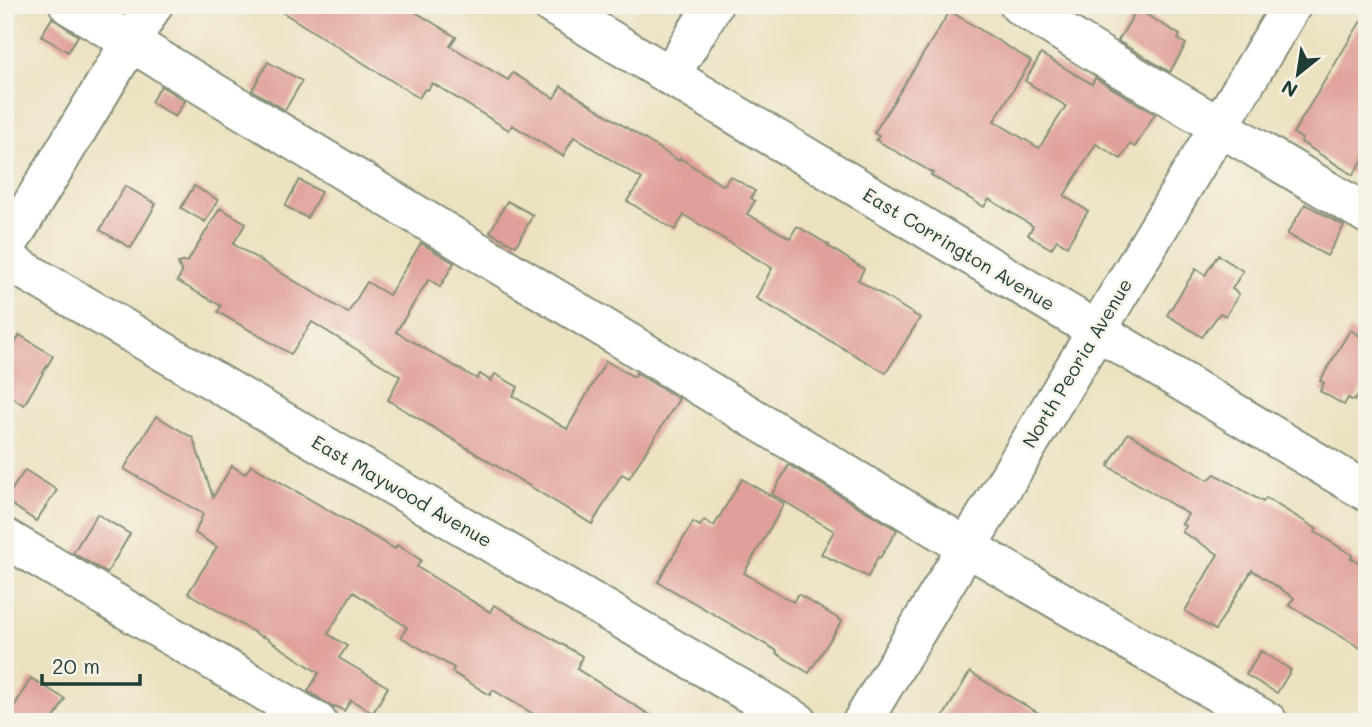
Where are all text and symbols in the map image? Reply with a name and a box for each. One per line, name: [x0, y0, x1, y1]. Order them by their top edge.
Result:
north arrow: [1264, 38, 1334, 108]
text: N: [1277, 75, 1302, 104]
street label: East Corrington Avenue: [859, 181, 1060, 316]
street label: North Peoria Avenue: [1016, 273, 1137, 452]
street label: East Maywood Avenue: [307, 429, 497, 553]
scale bar: [42, 643, 140, 687]
text: 20 m: [52, 652, 100, 679]

